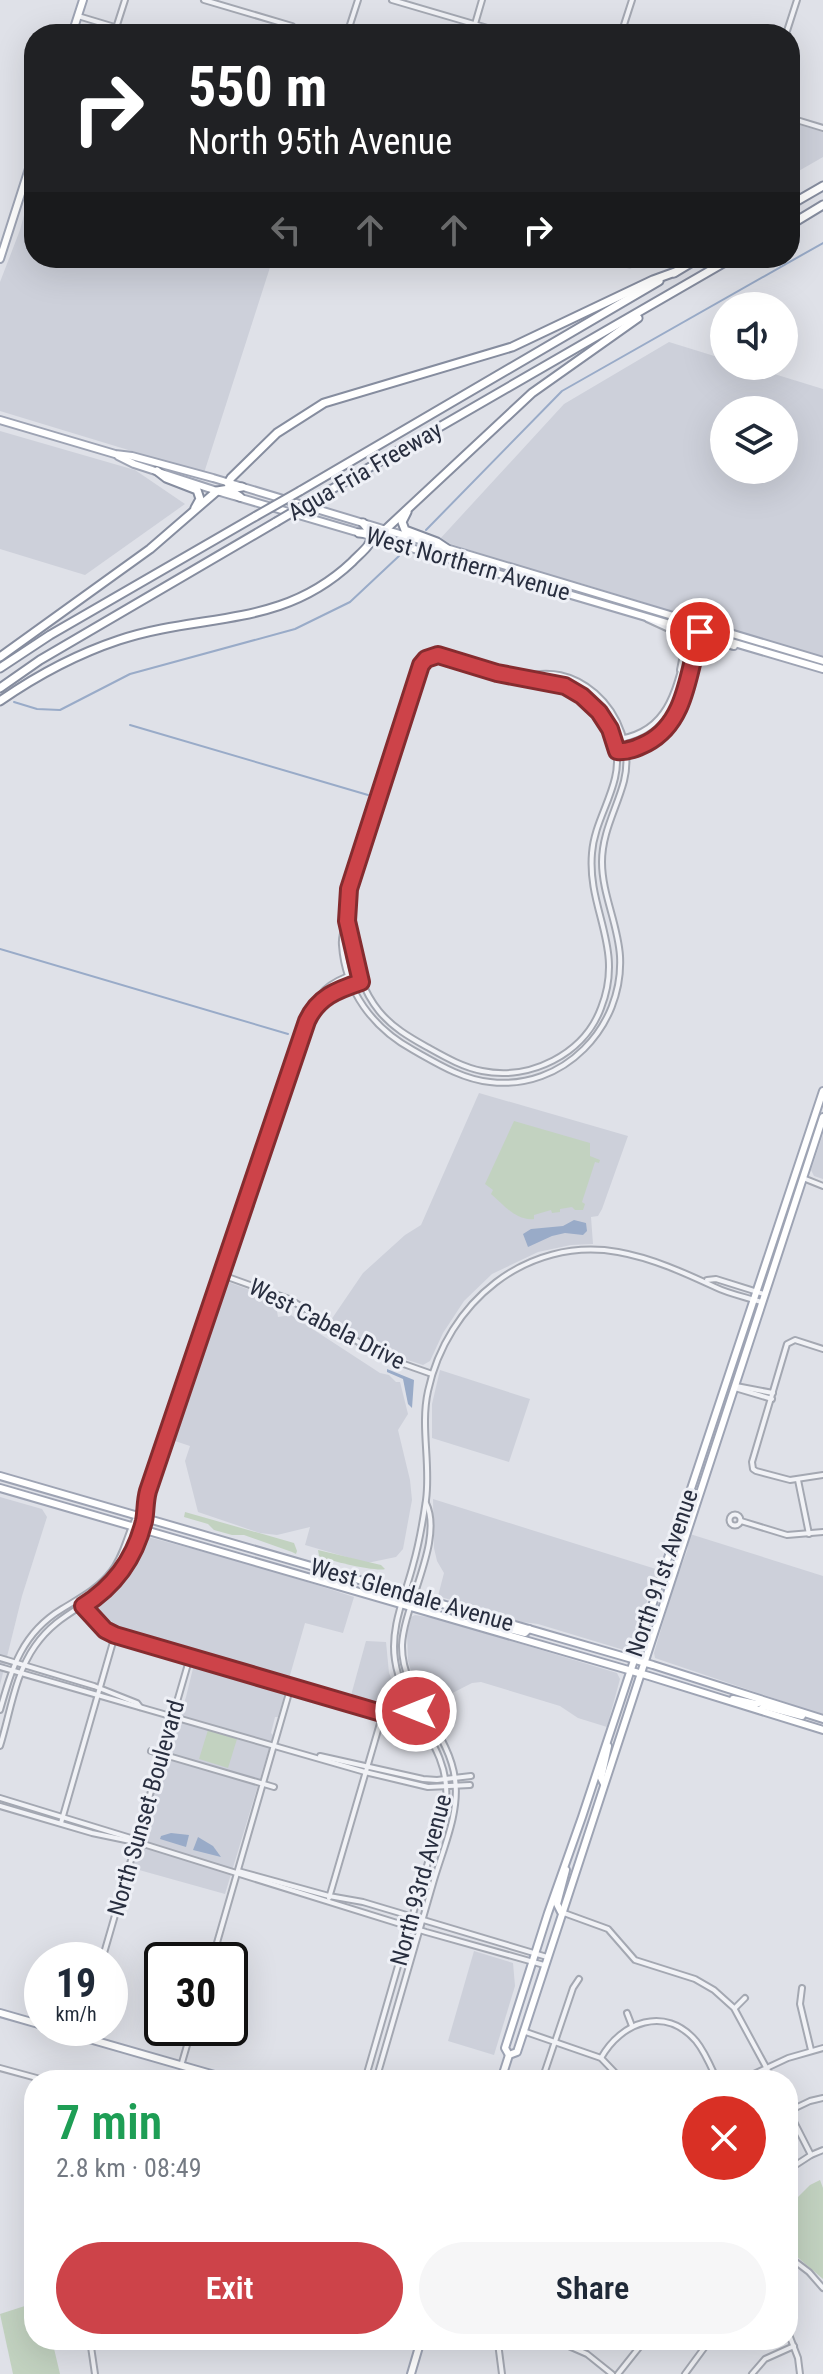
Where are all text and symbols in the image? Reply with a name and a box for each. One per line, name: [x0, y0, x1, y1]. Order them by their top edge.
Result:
text: 550 m: [188, 54, 327, 120]
icon: right: [56, 56, 160, 160]
text: North 95th Avenue: [188, 121, 452, 163]
icon: left: [264, 208, 308, 252]
icon: ahead: [348, 208, 392, 252]
icon: ahead: [432, 208, 476, 252]
icon: right: [516, 208, 560, 252]
map controls: [710, 292, 798, 484]
button: sound: [710, 292, 798, 380]
button: layers: [710, 396, 798, 484]
street label: Agua Fria Freeway: [283, 416, 447, 526]
street label: West Northern Avenue: [363, 521, 573, 607]
pin: [666, 598, 734, 666]
icon: arrive: [678, 610, 722, 654]
street label: West Cabela Drive: [244, 1273, 410, 1375]
street label: North 91st Avenue: [620, 1486, 704, 1660]
street label: West Glendale Avenue: [307, 1553, 517, 1637]
position arrow: [374, 1669, 458, 1753]
street label: North Sunset Boulevard: [102, 1697, 190, 1919]
street label: North 93rd Avenue: [385, 1791, 457, 1969]
speed limit sign: 30: [144, 1942, 248, 2046]
text: 19: [56, 1960, 96, 2007]
text: km/h: [55, 2002, 97, 2026]
text: 7 min: [56, 2094, 162, 2151]
button: close: [682, 2096, 766, 2180]
text: 2.8 km · 08:49: [56, 2153, 201, 2183]
button: Exit: [56, 2242, 403, 2334]
button: Share: [419, 2242, 766, 2334]

